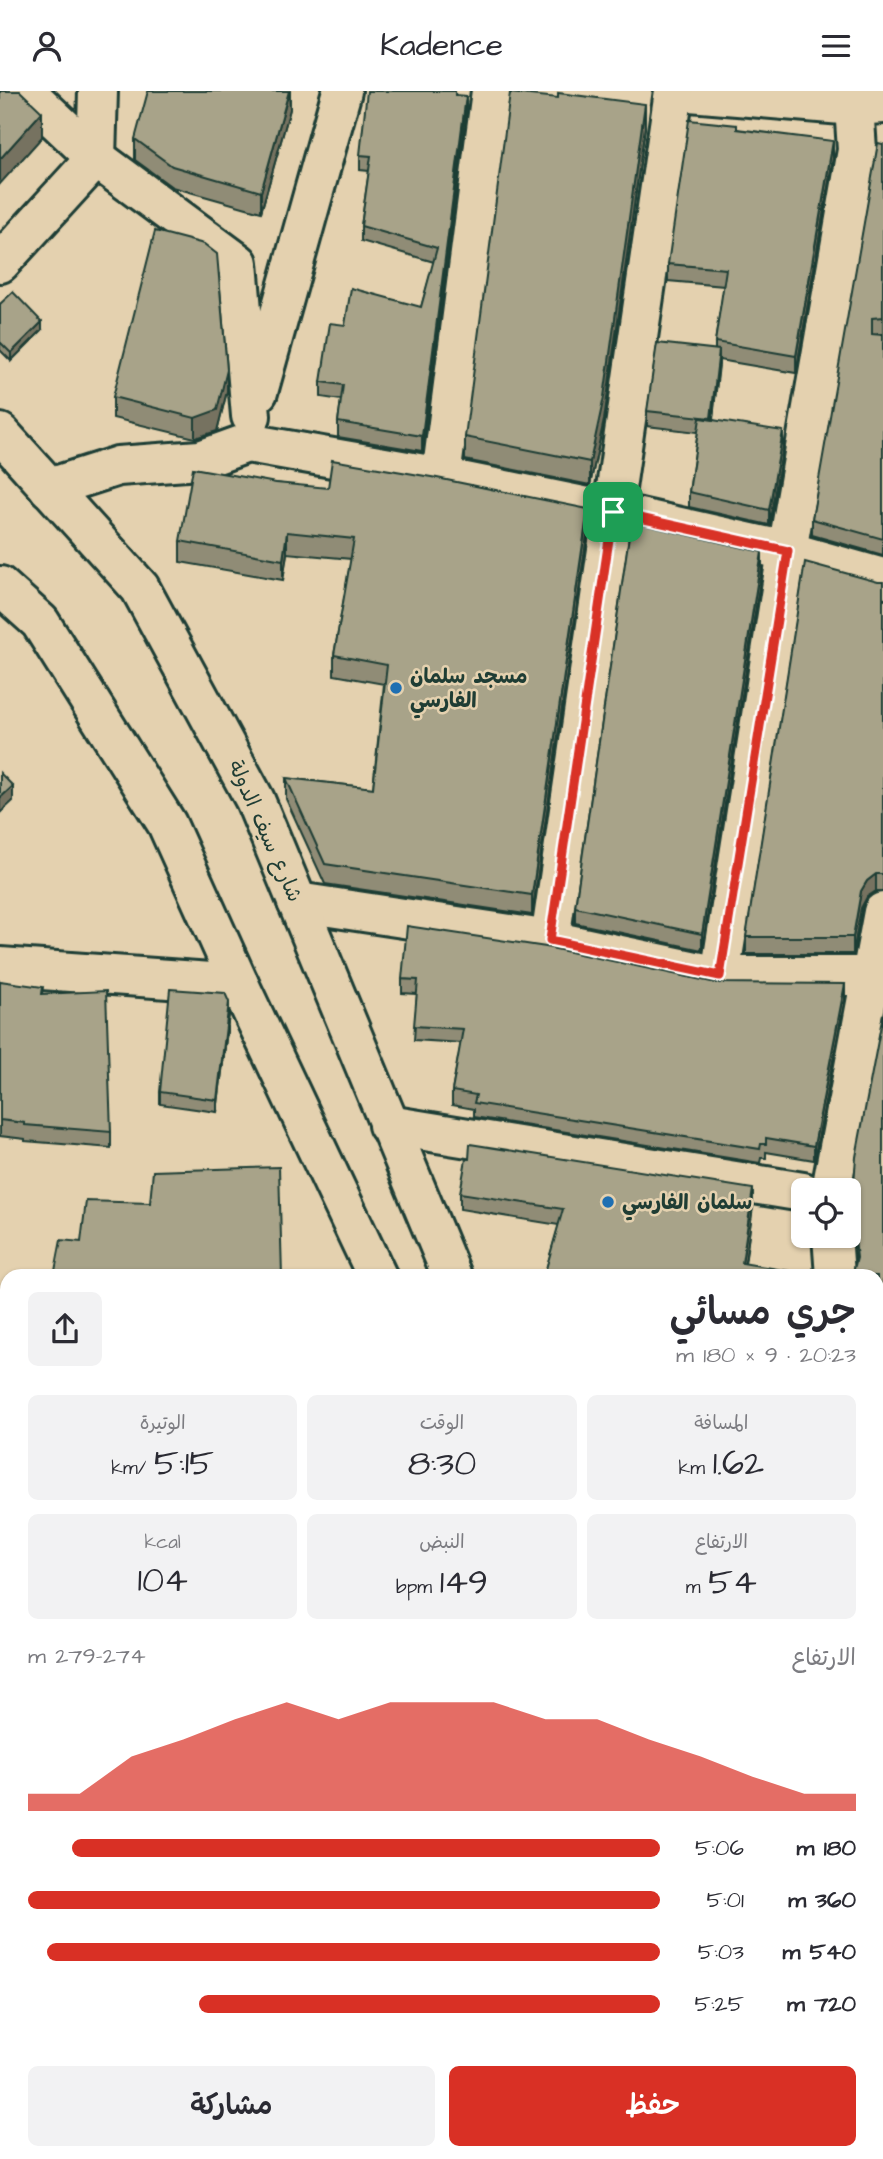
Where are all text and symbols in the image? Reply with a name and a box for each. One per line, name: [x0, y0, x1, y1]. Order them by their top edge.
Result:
text: Kadence: [380, 23, 503, 68]
icon: person: [28, 27, 66, 65]
icon: menu: [817, 27, 855, 65]
pin: [583, 482, 643, 542]
icon: arrive: [594, 493, 632, 531]
place label: مسجد سلمان الفارسي: [410, 662, 527, 719]
marker: مسجد سلمان الفارسي: [388, 680, 404, 696]
street label: شارع سيف الدولة: [221, 755, 309, 907]
map controls: [791, 1178, 861, 1248]
button: locate: [791, 1178, 861, 1248]
place label: سلمان الفارسي: [622, 1188, 752, 1221]
marker: سلمان الفارسي: [600, 1194, 616, 1210]
text: جري مسائي: [670, 1287, 856, 1339]
button: share: [28, 1292, 102, 1366]
text: 20:23 · 9 × 180 m: [676, 1339, 856, 1371]
text: الوتيرة: [140, 1410, 186, 1437]
text: الوقت: [420, 1410, 464, 1437]
text: المسافة: [694, 1410, 748, 1437]
text: 5:15: [154, 1439, 214, 1488]
text: 8:30: [408, 1439, 476, 1488]
text: 1.62: [713, 1439, 764, 1488]
text: /km: [111, 1455, 154, 1482]
text: km: [679, 1455, 713, 1482]
text: kcal: [144, 1529, 181, 1556]
text: النبض: [419, 1529, 465, 1556]
text: الارتفاع: [695, 1529, 748, 1556]
text: 104: [137, 1556, 188, 1605]
text: 149: [440, 1558, 488, 1607]
text: 54: [708, 1558, 757, 1607]
text: bpm: [396, 1574, 440, 1601]
text: m: [686, 1574, 708, 1601]
text: 274–279 m: [28, 1640, 146, 1672]
text: الارتفاع: [792, 1642, 856, 1674]
text: 5:06: [695, 1832, 744, 1864]
text: 180 m: [797, 1832, 856, 1864]
text: 5:01: [706, 1884, 744, 1916]
text: 360 m: [788, 1884, 856, 1916]
text: 5:03: [698, 1936, 744, 1968]
text: 540 m: [782, 1936, 856, 1968]
text: 5:25: [694, 1988, 744, 2020]
text: 720 m: [787, 1988, 856, 2020]
button: مشاركة: [28, 2066, 435, 2146]
button: حفظ: [449, 2066, 856, 2146]

